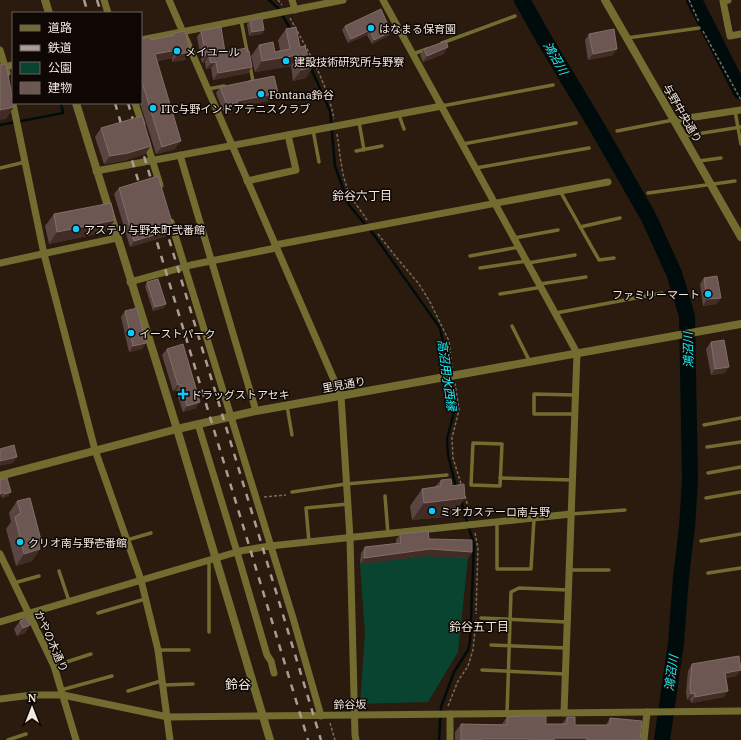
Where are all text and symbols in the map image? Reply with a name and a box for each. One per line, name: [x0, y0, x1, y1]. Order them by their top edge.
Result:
legend: [12, 12, 142, 104]
text: 道路: [48, 19, 72, 36]
place label: はなまる保育園: [379, 21, 456, 36]
marker: はなまる保育園: [366, 23, 376, 33]
water label: 鴻沼川: [540, 38, 573, 80]
text: 鉄道: [48, 39, 72, 56]
place label: メイユール: [185, 44, 240, 59]
marker: メイユール: [172, 46, 182, 56]
place label: 建設技術研究所与野寮: [294, 54, 404, 69]
marker: 建設技術研究所与野寮: [281, 56, 291, 66]
text: 公園: [48, 59, 72, 76]
text: 建物: [48, 79, 72, 96]
street label: 与野中央通り: [660, 81, 706, 145]
place label: Fontana鈴谷: [269, 87, 334, 102]
marker: Fontana鈴谷: [256, 89, 266, 99]
place label: ITC与野インドアテニスクラブ: [161, 101, 310, 116]
marker: ITC与野インドアテニスクラブ: [148, 103, 158, 113]
district label: 鈴谷六丁目: [332, 187, 392, 204]
place label: アステリ与野本町弐番館: [84, 222, 205, 237]
marker: アステリ与野本町弐番館: [71, 224, 81, 234]
place label: ファミリーマート: [612, 287, 700, 302]
marker: ファミリーマート: [703, 289, 713, 299]
place label: イーストパーク: [139, 326, 215, 341]
marker: イーストパーク: [126, 328, 136, 338]
water label: 鴻沼川: [679, 330, 697, 368]
water label: 高沼用水西縁: [434, 338, 461, 414]
street label: 里見通り: [321, 373, 367, 395]
place label: ドラッグストアセキ: [191, 387, 290, 402]
marker: ドラッグストアセキ: [178, 389, 188, 399]
place label: ミオカステーロ南与野: [440, 504, 550, 519]
marker: ミオカステーロ南与野: [427, 506, 437, 516]
place label: クリオ南与野壱番館: [28, 535, 127, 550]
marker: クリオ南与野壱番館: [15, 537, 25, 547]
street label: かやの木通り: [32, 608, 72, 674]
district label: 鈴谷五丁目: [449, 618, 509, 635]
water label: 鴻沼川: [660, 652, 682, 692]
district label: 鈴谷: [225, 675, 251, 693]
north arrow: [12, 688, 52, 728]
text: N: [28, 690, 37, 705]
street label: 鈴谷坂: [333, 696, 367, 712]

